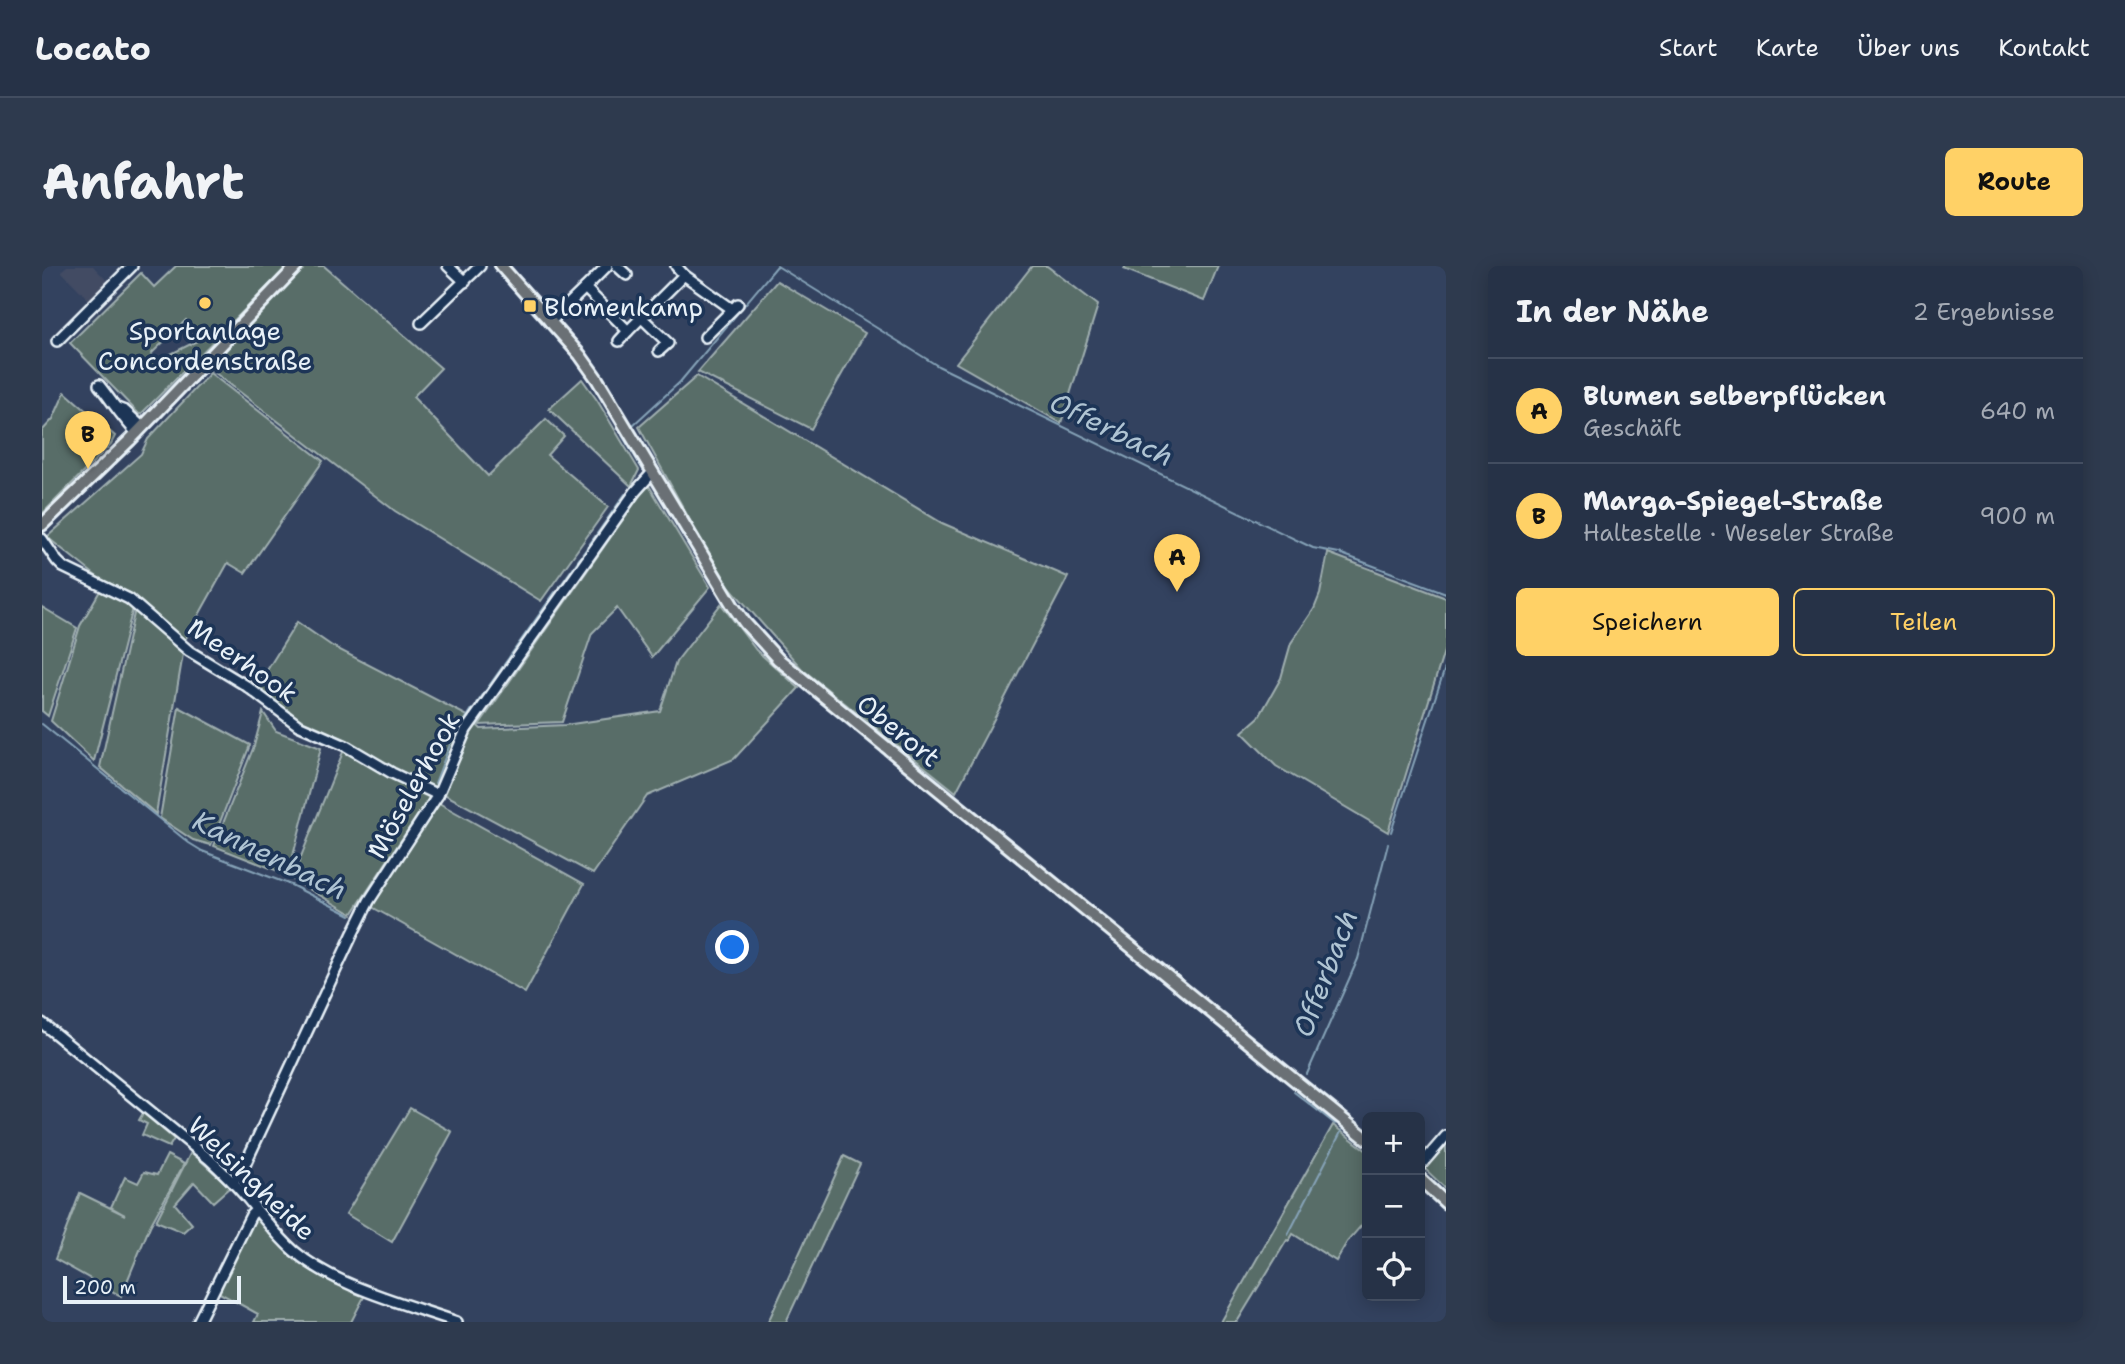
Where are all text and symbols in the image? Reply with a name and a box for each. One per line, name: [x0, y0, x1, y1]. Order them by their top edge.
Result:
text: Locato: [35, 26, 151, 71]
text: Start: [1659, 32, 1718, 64]
text: Karte: [1756, 32, 1819, 64]
text: Über uns: [1857, 32, 1960, 64]
text: Kontakt: [1998, 32, 2090, 64]
button: Route: [1945, 148, 2083, 216]
text: Anfahrt: [42, 149, 244, 215]
place label: Blomenkamp: [544, 289, 703, 324]
text: In der Nähe: [1516, 291, 1709, 332]
marker: Sportanlage Concordenstraße: [197, 295, 213, 311]
text: 2 Ergebnisse: [1913, 297, 2055, 327]
marker: Blomenkamp: [522, 298, 538, 314]
place label: Sportanlage Concordenstraße: [98, 313, 312, 378]
text: Blumen selberpflücken: [1583, 378, 1886, 413]
water label: Offerbach: [1044, 383, 1180, 475]
text: A: [1530, 396, 1548, 426]
text: 640 m: [1980, 396, 2055, 426]
pin: B: [65, 411, 111, 469]
text: Geschäft: [1583, 413, 1682, 443]
text: Marga-Spiegel-Straße: [1583, 483, 1883, 518]
text: B: [1532, 501, 1546, 531]
text: 900 m: [1980, 501, 2055, 531]
text: Haltestelle · Weseler Straße: [1583, 518, 1894, 548]
pin: A: [1154, 534, 1200, 592]
button: Speichern: [1516, 588, 1779, 656]
button: Teilen: [1793, 588, 2055, 656]
street label: Meerhook: [181, 609, 305, 711]
street label: Oberort: [850, 686, 948, 774]
street label: Möselerhook: [358, 705, 468, 865]
water label: Kannenbach: [186, 801, 354, 909]
water label: Offerbach: [1283, 904, 1367, 1042]
your location: [715, 930, 749, 964]
street label: Welsingheide: [180, 1108, 324, 1248]
map controls: [1362, 1112, 1425, 1301]
button: +: [1362, 1112, 1425, 1175]
button: −: [1362, 1175, 1425, 1238]
button: locate: [1362, 1238, 1425, 1301]
scale bar: [63, 1273, 242, 1305]
text: 200 m: [74, 1275, 136, 1300]

